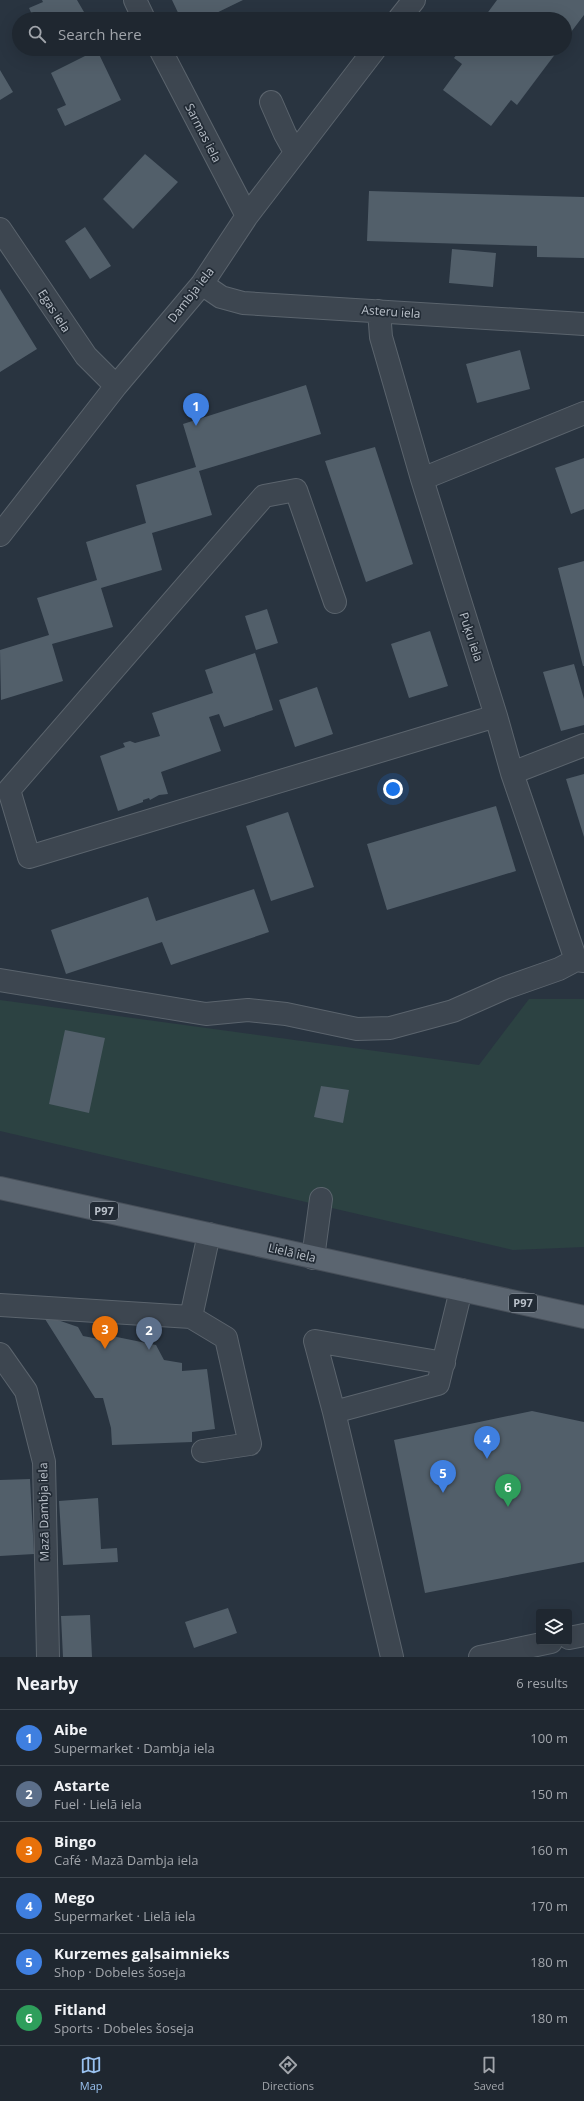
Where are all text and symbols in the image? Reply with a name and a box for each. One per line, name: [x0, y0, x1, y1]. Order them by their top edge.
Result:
search box: [12, 12, 572, 56]
icon: search: [26, 23, 48, 45]
text: Search here: [58, 24, 142, 44]
street label: Sarmas iela: [181, 100, 226, 165]
street label: Dambja iela: [164, 263, 218, 326]
street label: Egas iela: [34, 286, 75, 336]
street label: Asteru iela: [361, 301, 421, 322]
pin: 1: [183, 393, 209, 426]
street label: Puķu iela: [456, 610, 487, 664]
your location: [383, 779, 403, 799]
road number: P97: [90, 1202, 118, 1220]
street label: Lielā iela: [267, 1239, 318, 1266]
road number: P97: [509, 1294, 537, 1312]
pin: 3: [92, 1316, 118, 1349]
pin: 2: [136, 1317, 162, 1350]
pin: 4: [474, 1426, 500, 1459]
pin: 5: [430, 1460, 456, 1493]
street label: Mazā Dambja iela: [34, 1462, 53, 1562]
pin: 6: [495, 1474, 521, 1507]
map controls: [536, 1609, 572, 1645]
button: layers: [536, 1609, 572, 1645]
text: Nearby: [16, 1672, 78, 1695]
text: 6 results: [516, 1674, 568, 1692]
text: Aibe: [54, 1719, 87, 1739]
text: 1: [25, 1729, 33, 1747]
text: 100 m: [530, 1729, 568, 1747]
text: Supermarket · Dambja iela: [54, 1739, 215, 1757]
text: Astarte: [54, 1775, 110, 1795]
text: 2: [25, 1785, 33, 1803]
text: 150 m: [530, 1785, 568, 1803]
text: Fuel · Lielā iela: [54, 1795, 142, 1813]
text: Bingo: [54, 1831, 96, 1851]
text: 3: [25, 1841, 33, 1859]
text: 160 m: [530, 1841, 568, 1859]
text: Café · Mazā Dambja iela: [54, 1851, 198, 1869]
text: Mego: [54, 1887, 95, 1907]
text: 4: [25, 1897, 33, 1915]
text: 170 m: [530, 1897, 568, 1915]
text: Supermarket · Lielā iela: [54, 1907, 196, 1925]
text: Kurzemes gaļsaimnieks: [54, 1943, 230, 1963]
text: 5: [25, 1953, 33, 1971]
text: 180 m: [530, 1953, 568, 1971]
text: Shop · Dobeles šoseja: [54, 1963, 186, 1981]
text: Fitland: [54, 1999, 106, 2019]
text: 6: [25, 2009, 33, 2027]
text: 180 m: [530, 2009, 568, 2027]
text: Sports · Dobeles šoseja: [54, 2019, 194, 2037]
tab: Map: [80, 2054, 103, 2093]
tab: Directions: [262, 2054, 314, 2093]
tab: Saved: [474, 2054, 504, 2093]

